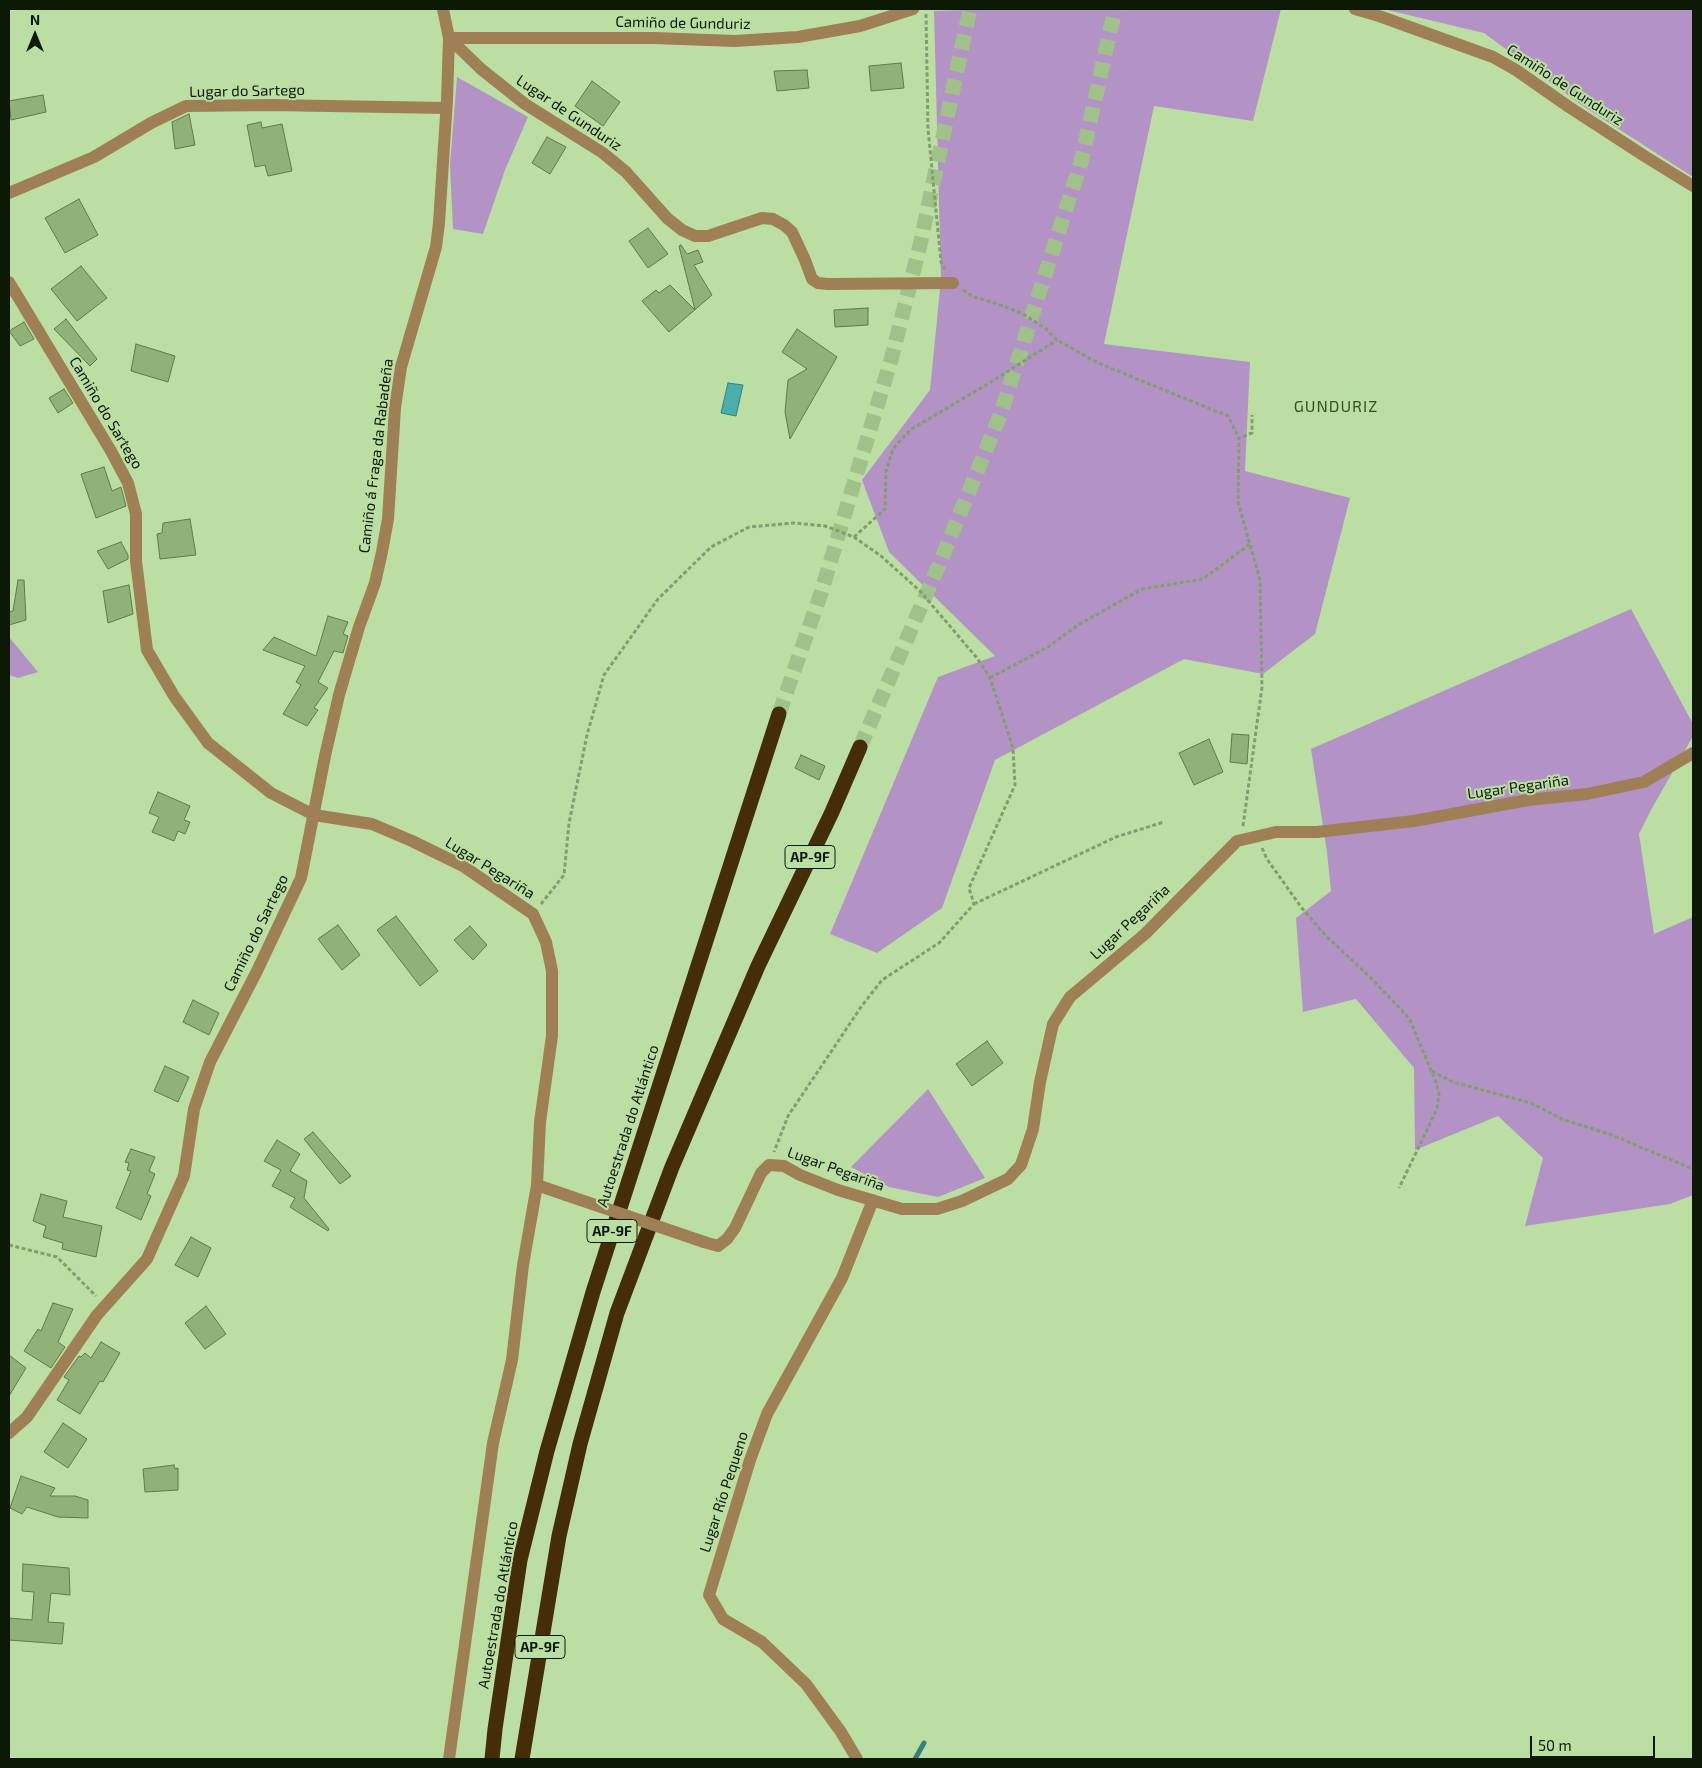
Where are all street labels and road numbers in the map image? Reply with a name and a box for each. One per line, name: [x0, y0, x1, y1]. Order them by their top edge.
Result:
street label: Camiño de Gunduriz: [615, 13, 751, 33]
street label: Camiño de Gunduriz: [1503, 41, 1627, 129]
street label: Lugar de Gunduriz: [513, 71, 625, 155]
street label: Lugar do Sartego: [189, 81, 305, 101]
street label: Camiño do Sartego: [65, 354, 147, 472]
street label: Camiño á Fraga da Rabadeña: [355, 358, 397, 554]
street label: Lugar Pegariña: [1466, 771, 1570, 803]
street label: Lugar Pegariña: [442, 833, 538, 903]
road number: AP-9F: [785, 846, 835, 869]
street label: Camiño do Sartego: [220, 872, 292, 994]
street label: Lugar Pegariña: [1086, 881, 1174, 963]
street label: Autoestrada do Atlántico: [593, 1042, 663, 1210]
street label: Lugar Pegariña: [785, 1143, 887, 1195]
road number: AP-9F: [587, 1220, 637, 1242]
street label: Lugar Río Pequeno: [696, 1429, 752, 1555]
street label: Autoestrada do Atlántico: [474, 1520, 522, 1690]
road number: AP-9F: [515, 1635, 565, 1658]

